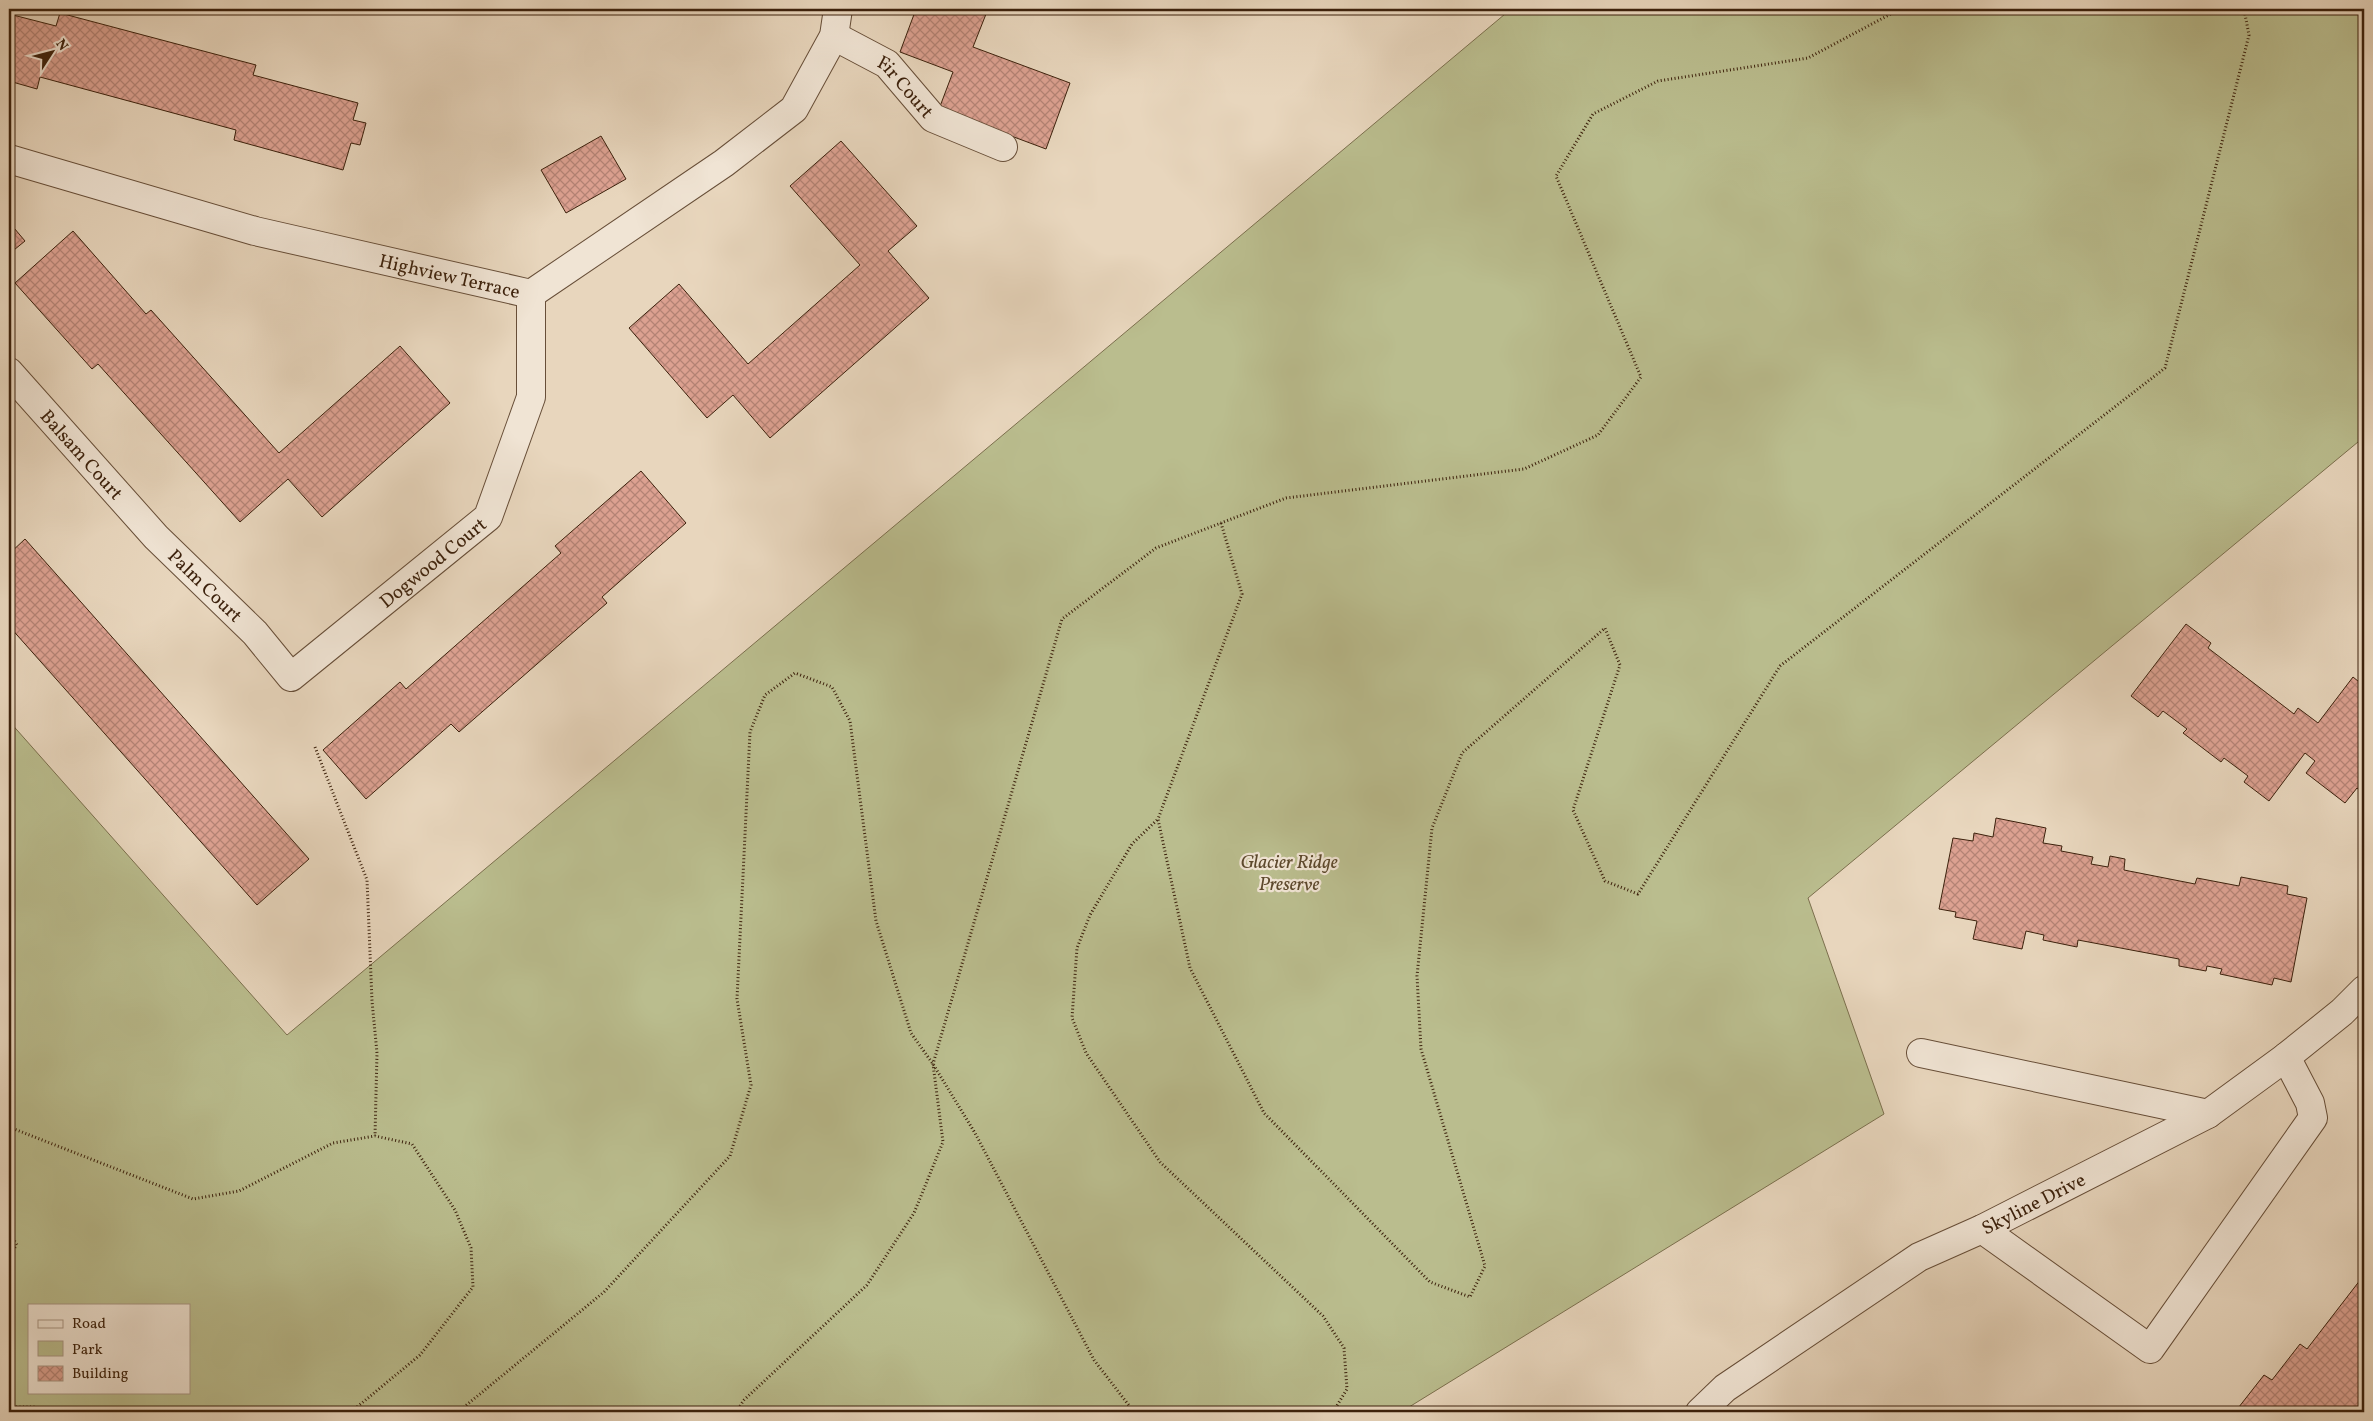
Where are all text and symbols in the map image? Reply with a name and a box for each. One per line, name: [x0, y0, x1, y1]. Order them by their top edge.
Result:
north arrow: [28, 28, 78, 78]
text: N: [51, 36, 72, 55]
street label: Fir Court: [872, 50, 939, 125]
street label: Highview Terrace: [376, 249, 522, 306]
street label: Balsam Court: [33, 405, 128, 507]
street label: Dogwood Court: [375, 512, 493, 615]
street label: Palm Court: [161, 544, 247, 629]
park label: Glacier Ridge Preserve: [1240, 850, 1338, 898]
street label: Skyline Drive: [1978, 1168, 2090, 1242]
legend: [28, 1304, 190, 1394]
text: Road: [72, 1314, 106, 1335]
text: Park: [72, 1340, 103, 1361]
text: Building: [72, 1364, 129, 1385]

